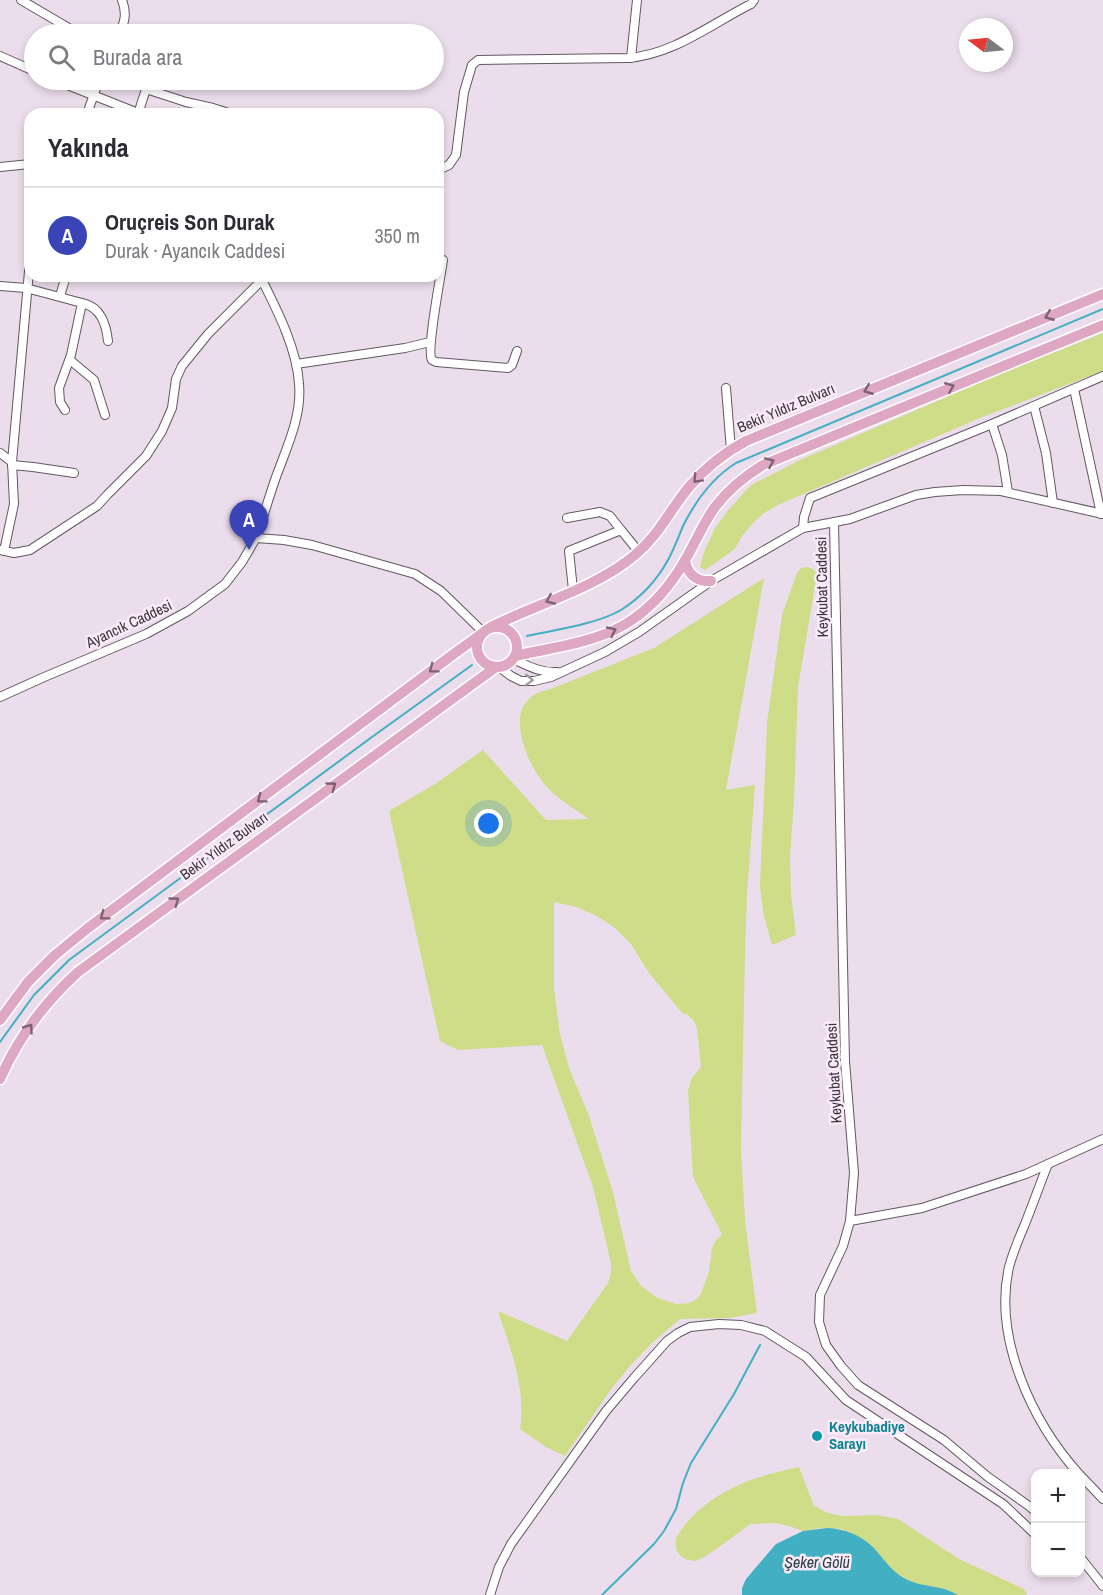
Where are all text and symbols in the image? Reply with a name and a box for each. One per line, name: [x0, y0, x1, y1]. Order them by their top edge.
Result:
north arrow: [959, 18, 1013, 72]
search box: [24, 24, 444, 90]
icon: search: [45, 41, 78, 74]
text: Burada ara: [93, 42, 182, 72]
text: Yakında: [48, 130, 129, 165]
text: Oruçreis Son Durak: [105, 207, 274, 237]
text: A: [62, 222, 73, 249]
text: 350 m: [374, 222, 420, 249]
text: Durak · Ayancık Caddesi: [105, 237, 285, 264]
one-way arrow: [1044, 309, 1055, 321]
street label: Bekir Yıldız Bulvarı: [734, 378, 838, 438]
one-way arrow: [944, 382, 955, 394]
one-way arrow: [864, 383, 875, 395]
one-way arrow: [764, 457, 775, 469]
one-way arrow: [693, 472, 704, 482]
pin: A: [230, 500, 268, 550]
street label: Keykubat Caddesi: [810, 537, 833, 637]
one-way arrow: [546, 593, 557, 605]
street label: Ayancık Caddesi: [81, 594, 175, 653]
one-way arrow: [605, 626, 616, 638]
one-way arrow: [429, 662, 440, 673]
one-way arrow: [525, 674, 534, 687]
one-way arrow: [326, 782, 337, 793]
one-way arrow: [256, 792, 267, 803]
street label: Bekir Yıldız Bulvarı: [175, 807, 272, 885]
your location: [474, 809, 503, 838]
one-way arrow: [168, 897, 179, 908]
one-way arrow: [100, 909, 111, 920]
street label: Keykubat Caddesi: [820, 1022, 847, 1124]
one-way arrow: [22, 1024, 33, 1035]
place label: Keykubadiye Sarayı: [829, 1416, 905, 1454]
marker: Keykubadiye Sarayı: [810, 1429, 824, 1443]
map controls: [1031, 1469, 1085, 1577]
button: +: [1031, 1469, 1085, 1523]
button: −: [1031, 1523, 1085, 1577]
water label: Şeker Gölü: [784, 1551, 850, 1573]

